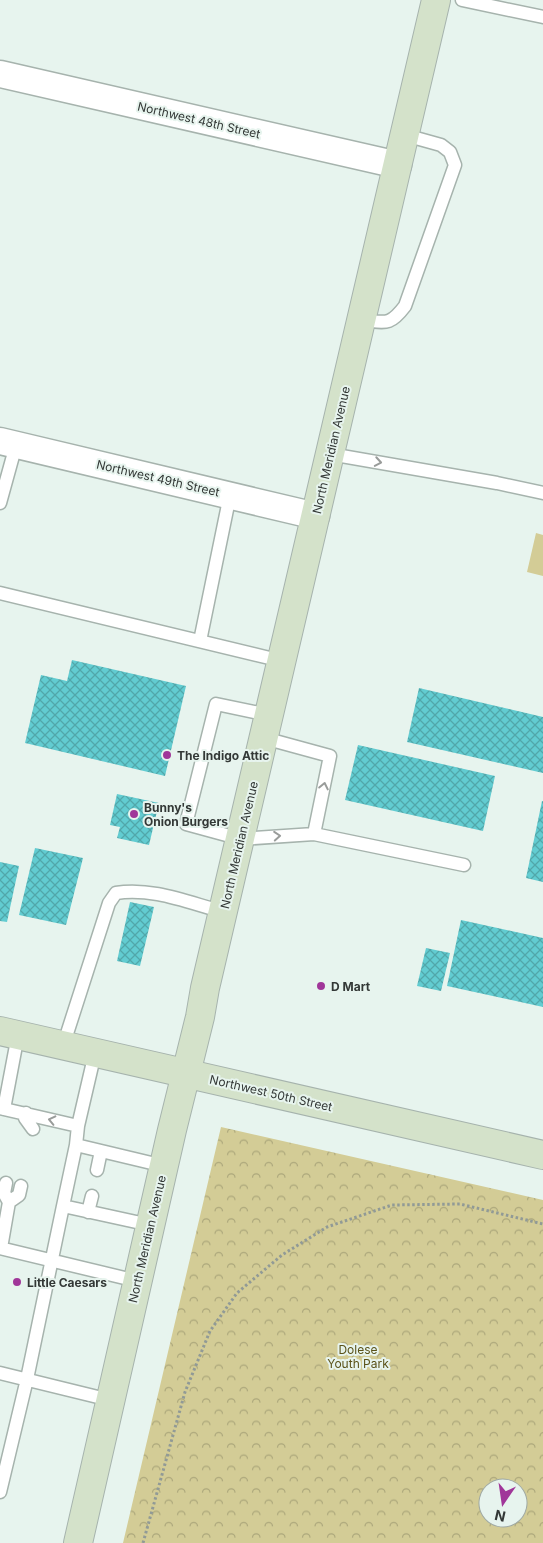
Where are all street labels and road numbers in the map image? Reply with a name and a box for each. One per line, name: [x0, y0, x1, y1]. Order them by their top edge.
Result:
street label: Northwest 48th Street: [136, 99, 262, 141]
street label: North Meridian Avenue: [309, 385, 353, 515]
street label: Northwest 49th Street: [95, 457, 221, 499]
street label: North Meridian Avenue: [217, 780, 261, 910]
street label: Northwest 50th Street: [208, 1072, 334, 1114]
street label: North Meridian Avenue: [125, 1174, 169, 1304]

